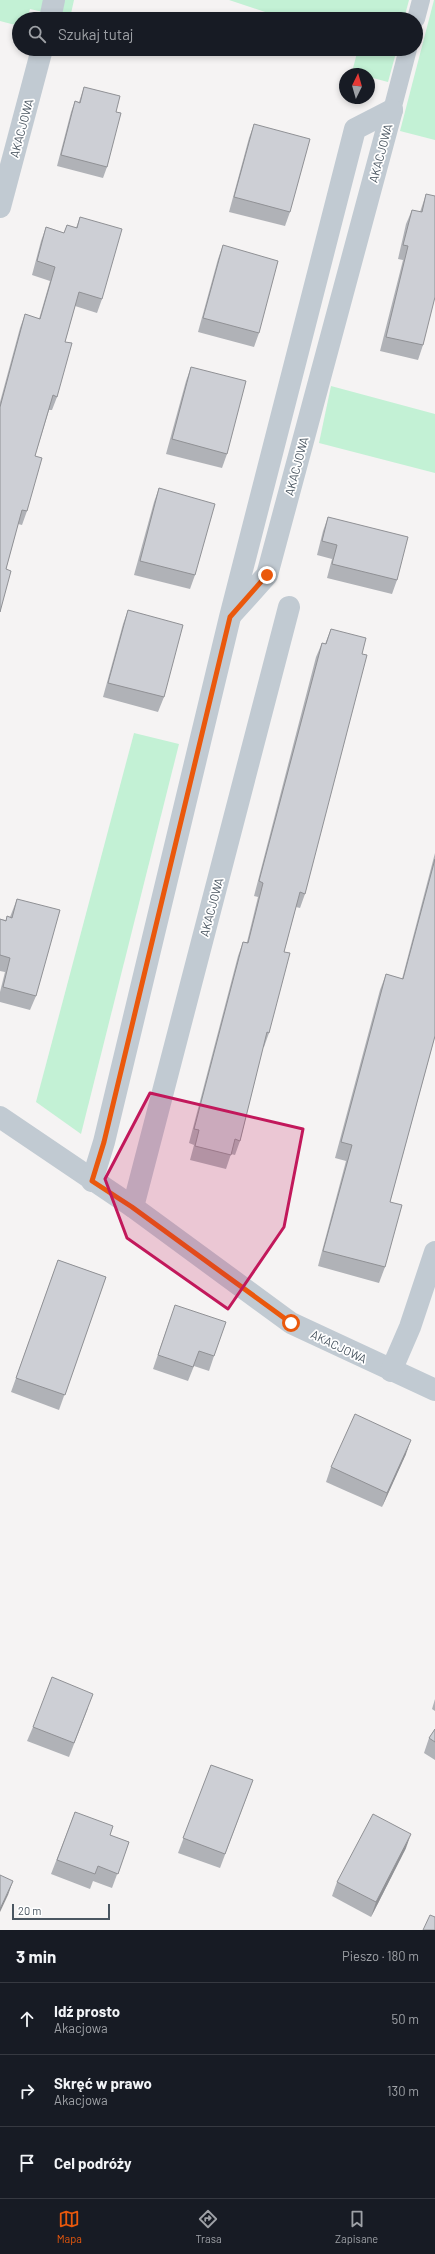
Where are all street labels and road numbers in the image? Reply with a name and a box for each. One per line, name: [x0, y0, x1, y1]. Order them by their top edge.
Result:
street label: AKACJOWA: [6, 97, 36, 159]
street label: AKACJOWA: [365, 122, 395, 184]
street label: AKACJOWA: [281, 435, 311, 497]
street label: AKACJOWA: [196, 876, 226, 938]
street label: AKACJOWA: [309, 1326, 369, 1366]

